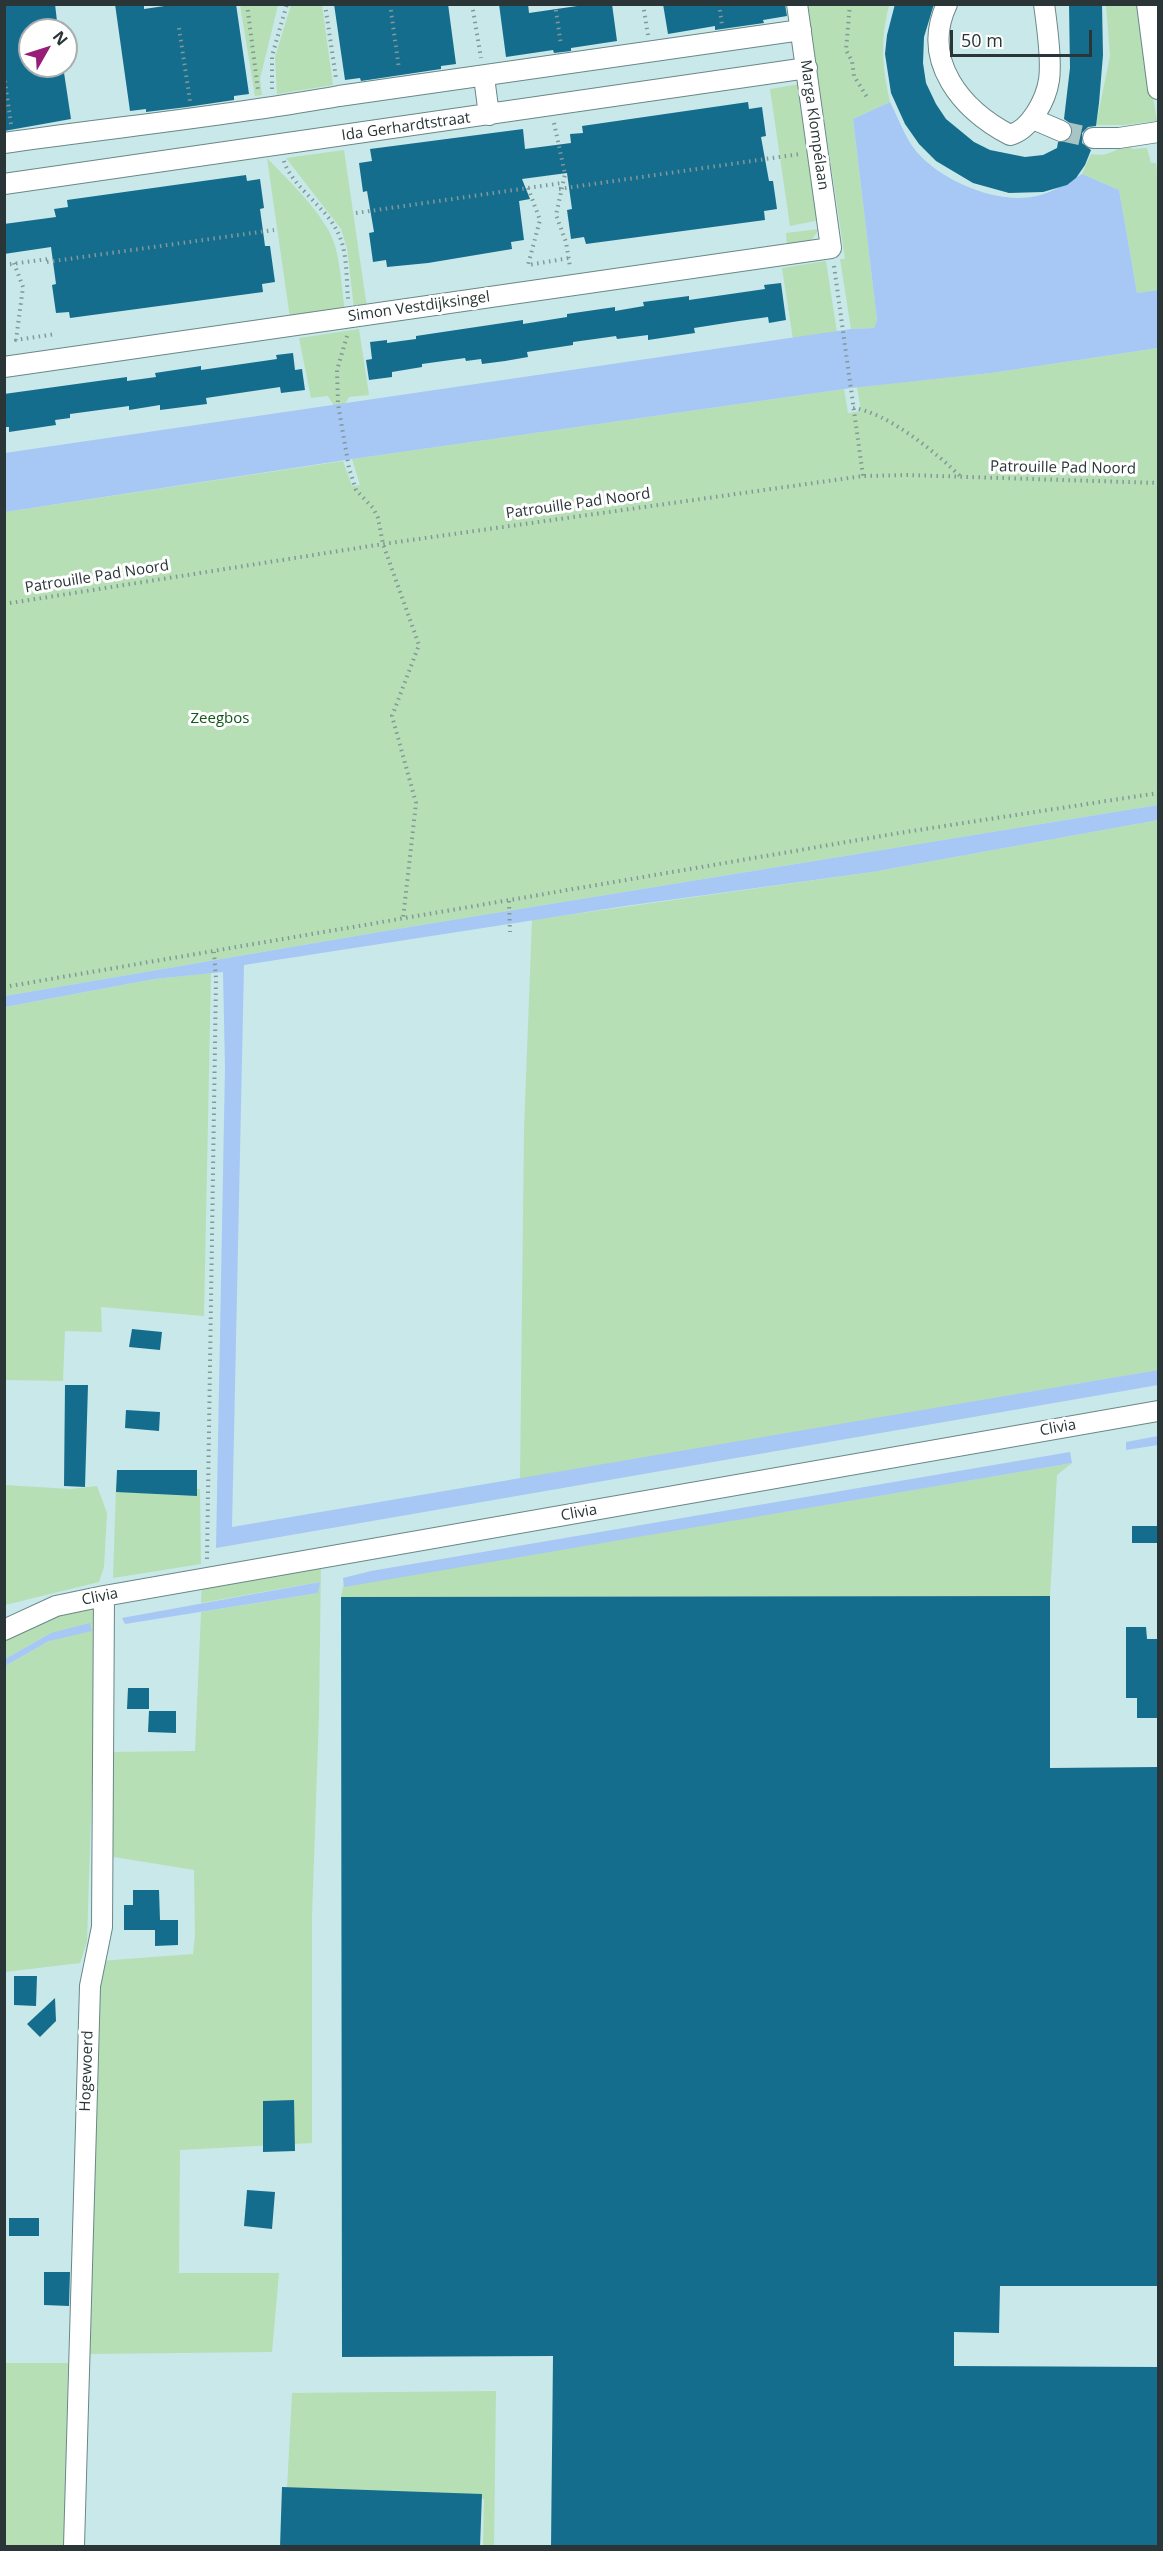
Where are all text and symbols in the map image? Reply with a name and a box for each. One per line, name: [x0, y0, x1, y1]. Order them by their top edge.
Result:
north arrow: [18, 18, 78, 78]
scale bar: [953, 18, 1096, 56]
text: N: [48, 26, 73, 50]
text: 50 m: [961, 28, 1003, 52]
street label: Marga Klompélaan: [796, 59, 832, 191]
street label: Ida Gerhardtstraat: [340, 109, 472, 145]
street label: Simon Vestdijksingel: [347, 288, 491, 326]
street label: Patrouille Pad Noord: [990, 458, 1136, 478]
street label: Patrouille Pad Noord: [505, 485, 651, 523]
street label: Patrouille Pad Noord: [24, 557, 170, 597]
park label: Zeegbos: [191, 710, 249, 728]
street label: Clivia: [1038, 1416, 1078, 1440]
street label: Clivia: [559, 1501, 599, 1525]
street label: Clivia: [80, 1585, 120, 1609]
street label: Hogewoerd: [77, 2030, 97, 2112]

